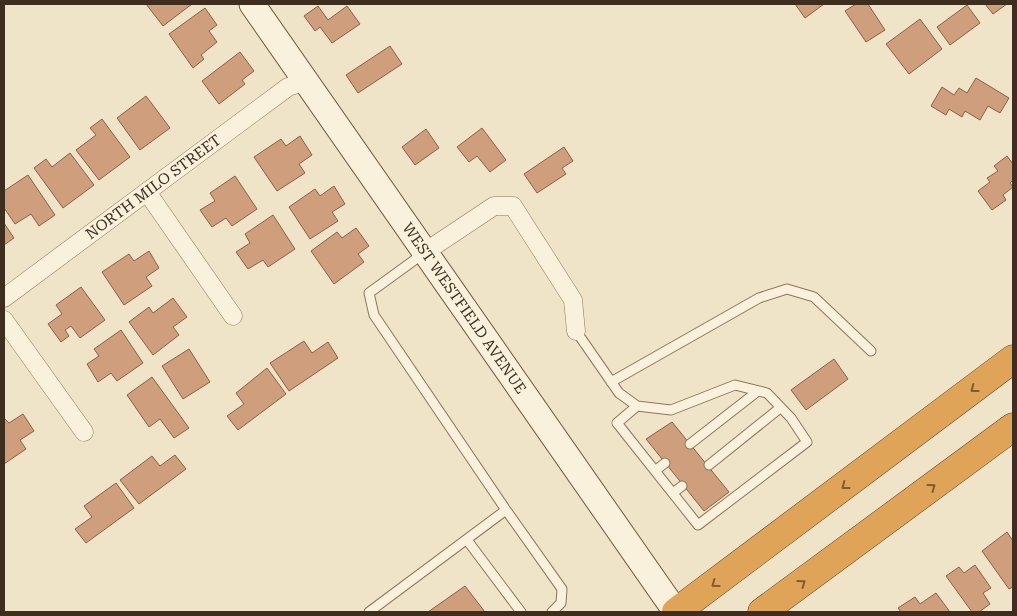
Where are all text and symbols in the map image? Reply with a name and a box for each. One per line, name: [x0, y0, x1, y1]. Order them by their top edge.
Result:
street label: NORTH MILO STREET: [82, 131, 225, 243]
street label: WEST WESTFIELD AVENUE: [398, 219, 530, 397]
one-way arrow: [971, 383, 980, 391]
one-way arrow: [842, 481, 851, 489]
one-way arrow: [926, 484, 936, 493]
one-way arrow: [711, 578, 720, 587]
one-way arrow: [796, 580, 806, 589]

